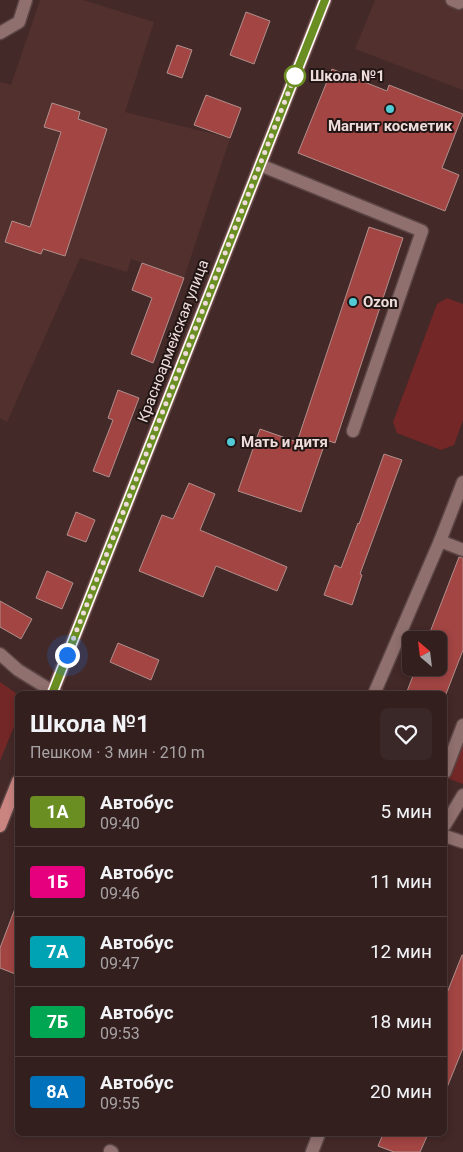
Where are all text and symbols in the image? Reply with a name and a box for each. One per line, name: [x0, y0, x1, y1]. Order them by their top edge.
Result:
marker: Школа №1: [284, 65, 306, 87]
place label: Школа №1: [310, 67, 385, 85]
marker: Магнит косметик: [384, 103, 396, 115]
place label: Магнит косметик: [328, 117, 453, 135]
street label: Красноармейская улица: [134, 257, 212, 425]
place label: Ozon: [363, 293, 398, 311]
marker: Ozon: [347, 296, 359, 308]
place label: Мать и дитя: [241, 433, 328, 451]
marker: Мать и дитя: [225, 436, 237, 448]
north arrow: [402, 631, 448, 676]
map controls: [402, 631, 447, 676]
your location: [55, 643, 80, 668]
button: heart: [380, 708, 432, 760]
text: Школа №1: [30, 710, 150, 738]
text: Пешком · 3 мин · 210 m: [30, 743, 205, 762]
text: Автобус: [100, 791, 174, 814]
text: 5 мин: [381, 800, 432, 823]
text: 1А: [46, 801, 69, 822]
text: 09:40: [100, 814, 140, 833]
text: Автобус: [100, 861, 174, 884]
text: 11 мин: [370, 870, 432, 893]
text: 1Б: [47, 871, 68, 892]
text: 09:46: [100, 884, 140, 903]
text: Автобус: [100, 931, 174, 954]
text: 12 мин: [370, 940, 432, 963]
text: 7А: [46, 941, 69, 962]
text: 09:47: [100, 954, 140, 973]
text: Автобус: [100, 1001, 174, 1024]
text: 18 мин: [370, 1010, 432, 1033]
text: 7Б: [47, 1011, 68, 1032]
text: 09:53: [100, 1024, 140, 1043]
text: Автобус: [100, 1071, 174, 1094]
text: 20 мин: [370, 1080, 432, 1103]
text: 8А: [46, 1081, 69, 1102]
text: 09:55: [100, 1094, 140, 1113]

